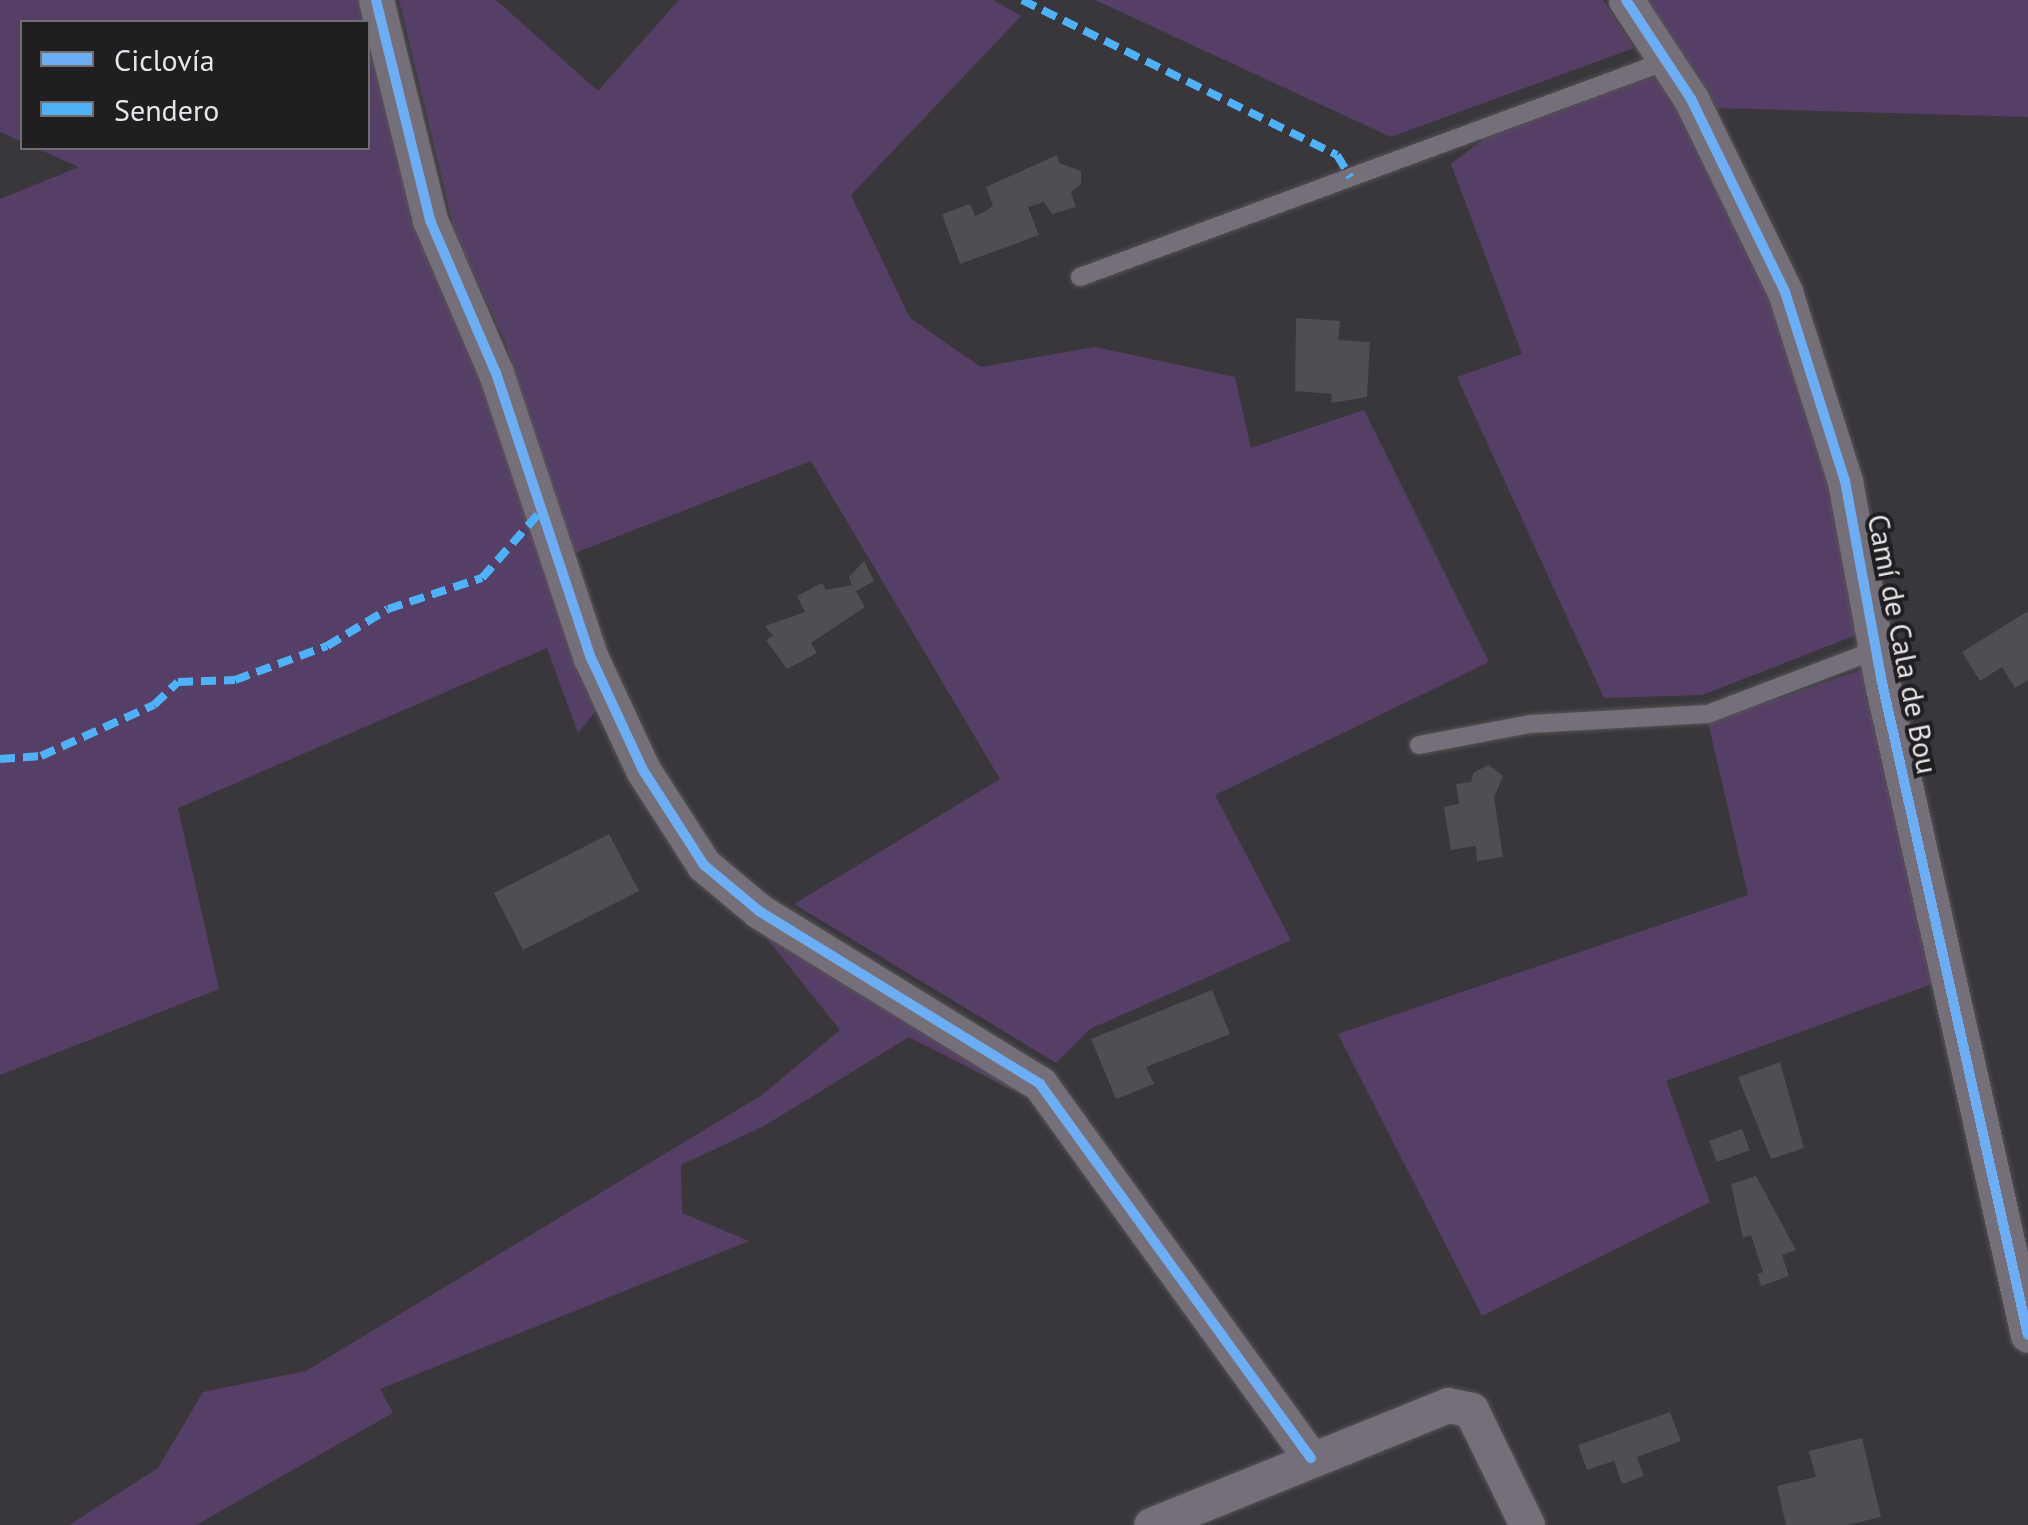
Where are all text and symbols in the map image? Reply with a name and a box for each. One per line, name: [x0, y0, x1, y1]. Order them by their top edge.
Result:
legend: [20, 20, 370, 150]
text: Ciclovía: [114, 40, 215, 79]
text: Sendero: [114, 90, 219, 129]
street label: Camí de Cala de Bou: [1860, 511, 1946, 777]

